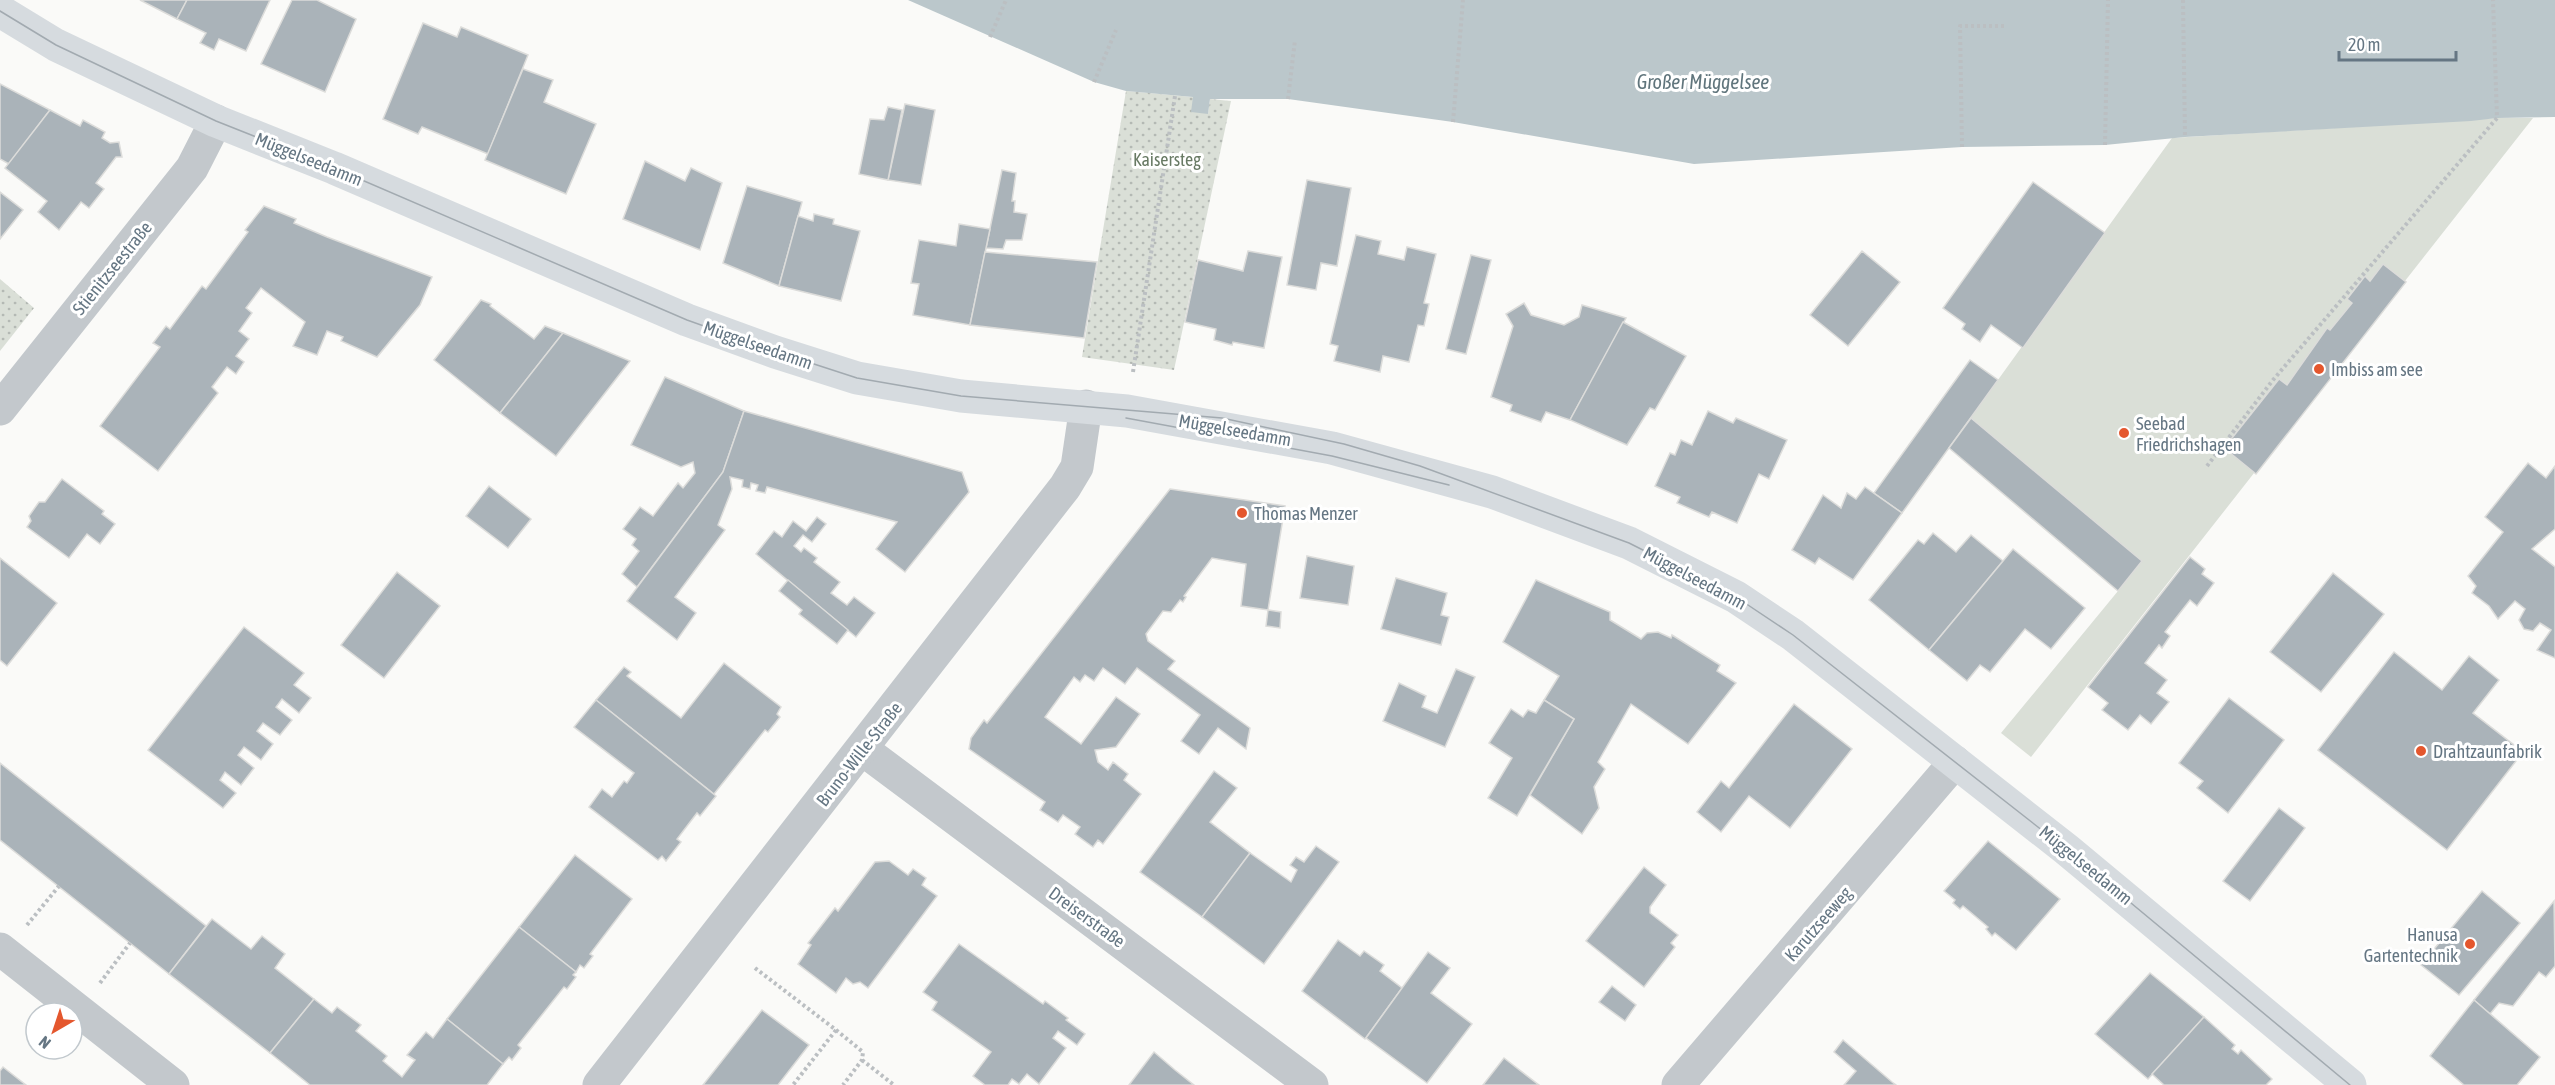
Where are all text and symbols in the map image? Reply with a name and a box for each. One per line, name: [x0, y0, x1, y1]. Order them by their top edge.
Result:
scale bar: [2339, 24, 2456, 62]
text: 20 m: [2348, 34, 2380, 55]
water label: Großer Müggelsee: [1637, 70, 1769, 93]
street label: Müggelseedamm: [252, 128, 366, 190]
park label: Kaisersteg: [1133, 149, 1201, 170]
street label: Stienitzseestraße: [68, 217, 156, 319]
street label: Müggelseedamm: [701, 317, 815, 373]
place label: Imbiss am see: [2331, 359, 2423, 380]
marker: Imbiss am see: [2312, 362, 2326, 376]
street label: Müggelseedamm: [1177, 410, 1293, 450]
place label: Seebad Friedrichshagen: [2136, 413, 2242, 455]
marker: Seebad Friedrichshagen: [2117, 426, 2131, 440]
place label: Thomas Menzer: [1254, 503, 1358, 524]
marker: Thomas Menzer: [1235, 506, 1249, 520]
street label: Müggelseedamm: [1640, 542, 1750, 614]
street label: Bruno-Wille-Straße: [812, 698, 906, 810]
place label: Drahtzaunfabrik: [2433, 741, 2542, 762]
marker: Drahtzaunfabrik: [2414, 744, 2428, 758]
street label: Müggelseedamm: [2035, 821, 2137, 909]
street label: Dreiserstraße: [1045, 882, 1129, 952]
street label: Karutzseeweg: [1780, 882, 1856, 965]
place label: Hanusa Gartentechnik: [2364, 924, 2458, 966]
marker: Hanusa Gartentechnik: [2463, 937, 2477, 951]
north arrow: [24, 1001, 84, 1061]
text: N: [35, 1033, 54, 1053]

